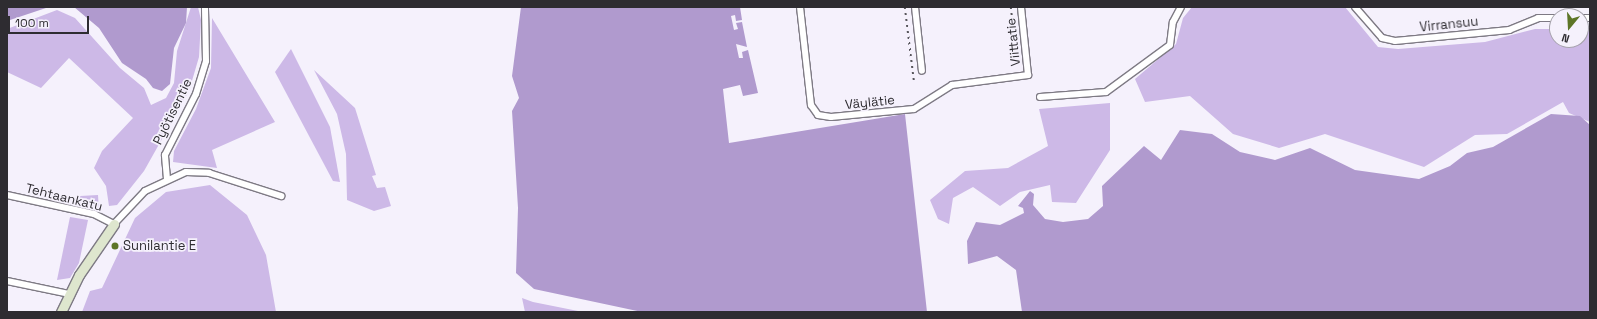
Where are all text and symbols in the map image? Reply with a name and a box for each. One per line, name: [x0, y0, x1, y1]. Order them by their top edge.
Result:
scale bar: [10, 8, 91, 34]
north arrow: [1549, 8, 1589, 48]
street label: Virransuu: [1419, 14, 1479, 36]
text: 100 m: [15, 15, 49, 31]
street label: Viittatie: [1004, 17, 1024, 67]
text: N: [1560, 31, 1571, 46]
street label: Pyötisentie: [150, 76, 196, 148]
street label: Väylätie: [844, 93, 896, 113]
street label: Tehtaankatu: [24, 181, 104, 215]
place label: Sunilantie E: [123, 238, 196, 254]
marker: Sunilantie E: [110, 241, 120, 251]

